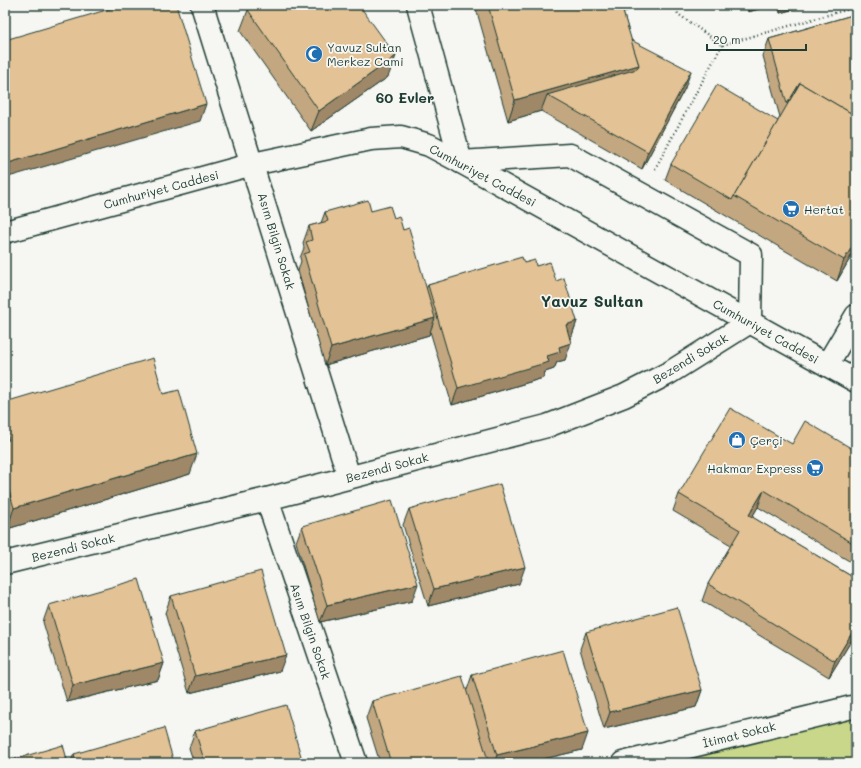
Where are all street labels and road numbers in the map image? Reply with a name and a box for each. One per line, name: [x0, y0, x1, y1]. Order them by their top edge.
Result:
street label: Cumhuriyet Caddesi: [427, 140, 539, 210]
street label: Cumhuriyet Caddesi: [102, 166, 220, 212]
street label: Asım Bilgin Sokak: [255, 191, 299, 291]
street label: Cumhuriyet Caddesi: [710, 295, 822, 367]
street label: Bezendi Sokak: [650, 329, 730, 387]
street label: Bezendi Sokak: [344, 448, 430, 486]
street label: Bezendi Sokak: [30, 529, 116, 565]
street label: Asım Bilgin Sokak: [287, 581, 335, 681]
street label: İtimat Sokak: [701, 717, 777, 751]

